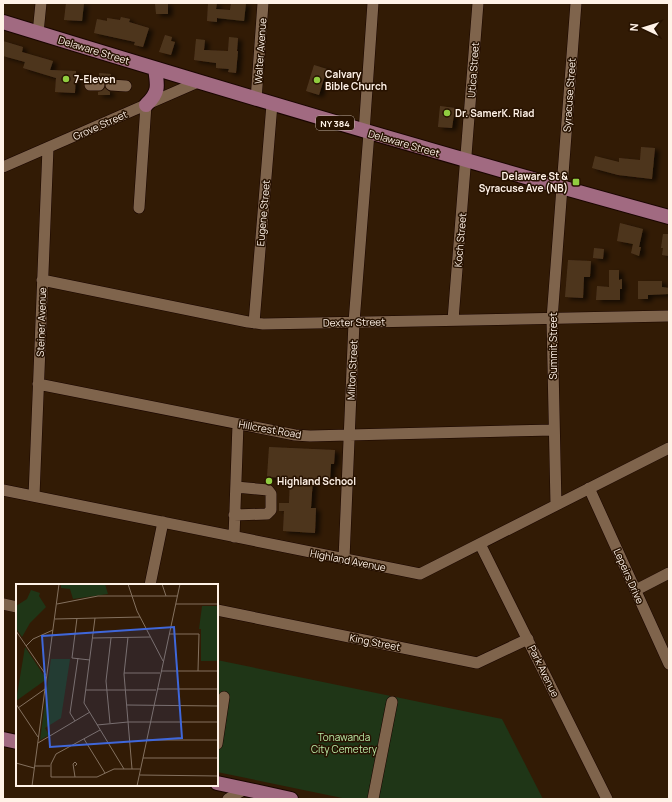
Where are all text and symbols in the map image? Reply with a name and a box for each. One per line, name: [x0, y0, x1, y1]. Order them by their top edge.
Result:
north arrow: [624, 8, 664, 48]
street label: Walter Avenue: [251, 17, 269, 85]
text: N: [626, 23, 641, 32]
street label: Delaware Street: [57, 33, 131, 67]
street label: Utica Street: [464, 42, 482, 98]
street label: Syracuse Street: [559, 57, 579, 133]
place label: Calvary Bible Church: [325, 67, 387, 93]
place label: 7-Eleven: [74, 72, 115, 86]
marker: 7-Eleven: [61, 74, 71, 84]
marker: Calvary Bible Church: [312, 75, 322, 85]
place label: Dr. SamerK. Riad: [455, 106, 534, 120]
street label: Grove Street: [70, 107, 130, 143]
marker: Dr. SamerK. Riad: [442, 108, 452, 118]
road number: NY 384: [316, 116, 354, 130]
street label: Delaware Street: [367, 126, 441, 160]
place label: Delaware St & Syracuse Ave (NB): [479, 169, 568, 195]
marker: Delaware St & Syracuse Ave (NB): [571, 177, 581, 187]
street label: Eugene Street: [253, 179, 273, 247]
street label: Koch Street: [451, 212, 469, 268]
street label: Steiner Avenue: [33, 287, 49, 357]
street label: Summit Street: [546, 313, 560, 379]
street label: Dexter Street: [323, 314, 385, 330]
street label: Milton Street: [343, 340, 361, 400]
street label: Hillcrest Road: [237, 417, 303, 441]
place label: Highland School: [277, 474, 356, 488]
marker: Highland School: [264, 476, 274, 486]
street label: Highland Avenue: [309, 546, 387, 574]
street label: Lepeirs Drive: [611, 546, 647, 606]
inset map: [16, 584, 218, 786]
street label: King Street: [348, 630, 402, 654]
street label: Park Avenue: [525, 643, 563, 699]
park label: Tonawanda City Cemetery: [311, 730, 378, 756]

